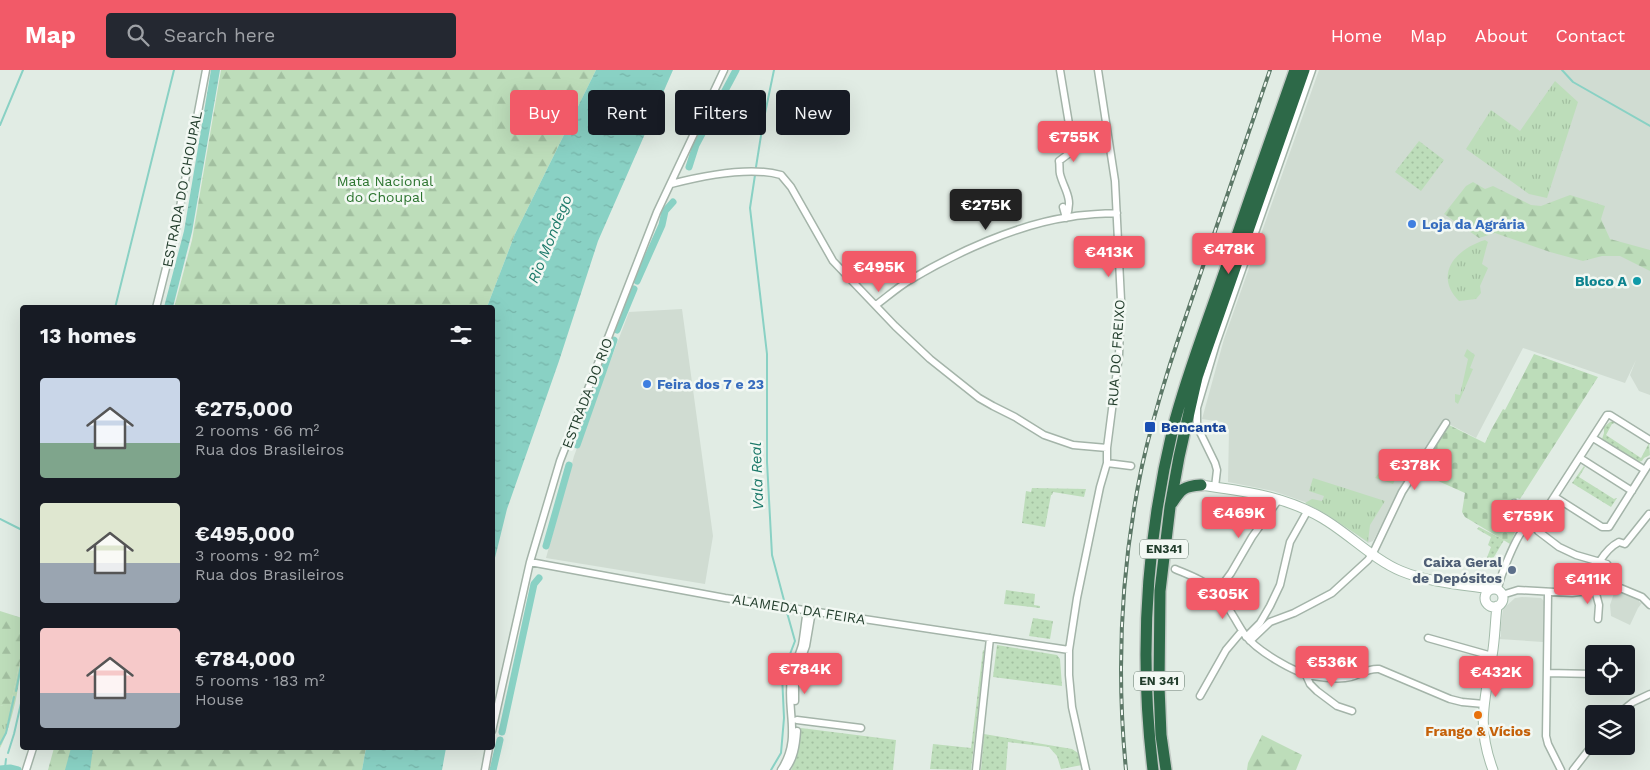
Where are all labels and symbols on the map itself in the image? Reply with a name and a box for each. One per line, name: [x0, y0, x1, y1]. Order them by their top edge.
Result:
street label: ESTRADA DO CHOUPAL: [159, 110, 205, 268]
pin: €755K: [1039, 121, 1109, 163]
park label: Mata Nacional do Choupal: [337, 173, 434, 205]
pin: €275K: [951, 189, 1021, 231]
water label: Rio Mondego: [524, 192, 576, 286]
place label: Loja da Agrária: [1422, 216, 1526, 232]
marker: Loja da Agrária: [1406, 218, 1418, 230]
pin: €478K: [1194, 232, 1264, 275]
pin: €413K: [1074, 236, 1144, 278]
pin: €495K: [844, 250, 914, 293]
place label: Bloco A: [1575, 273, 1628, 289]
marker: Bloco A: [1631, 275, 1643, 287]
street label: RUA DO FREIXO: [1104, 299, 1128, 407]
street label: ESTRADA DO RIO: [559, 336, 615, 450]
place label: Feira dos 7 e 23: [657, 376, 764, 392]
marker: Feira dos 7 e 23: [641, 378, 653, 390]
place label: Bencanta: [1161, 419, 1227, 435]
marker: Bencanta: [1143, 420, 1157, 434]
water label: Vala Real: [747, 441, 767, 510]
pin: €378K: [1380, 448, 1450, 491]
pin: €469K: [1204, 496, 1274, 539]
pin: €759K: [1493, 500, 1563, 542]
road number: EN341: [1140, 539, 1188, 558]
place label: Caixa Geral de Depósitos: [1412, 554, 1503, 586]
pin: €411K: [1553, 562, 1623, 605]
marker: Caixa Geral de Depósitos: [1506, 564, 1518, 576]
pin: €305K: [1188, 578, 1258, 620]
street label: ALAMEDA DA FEIRA: [731, 591, 867, 627]
pin: €536K: [1297, 646, 1367, 688]
pin: €784K: [770, 652, 840, 695]
pin: €432K: [1461, 656, 1531, 698]
road number: EN 341: [1134, 672, 1184, 690]
marker: Frango & Vícios: [1472, 709, 1484, 721]
place label: Frango & Vícios: [1425, 723, 1531, 739]

